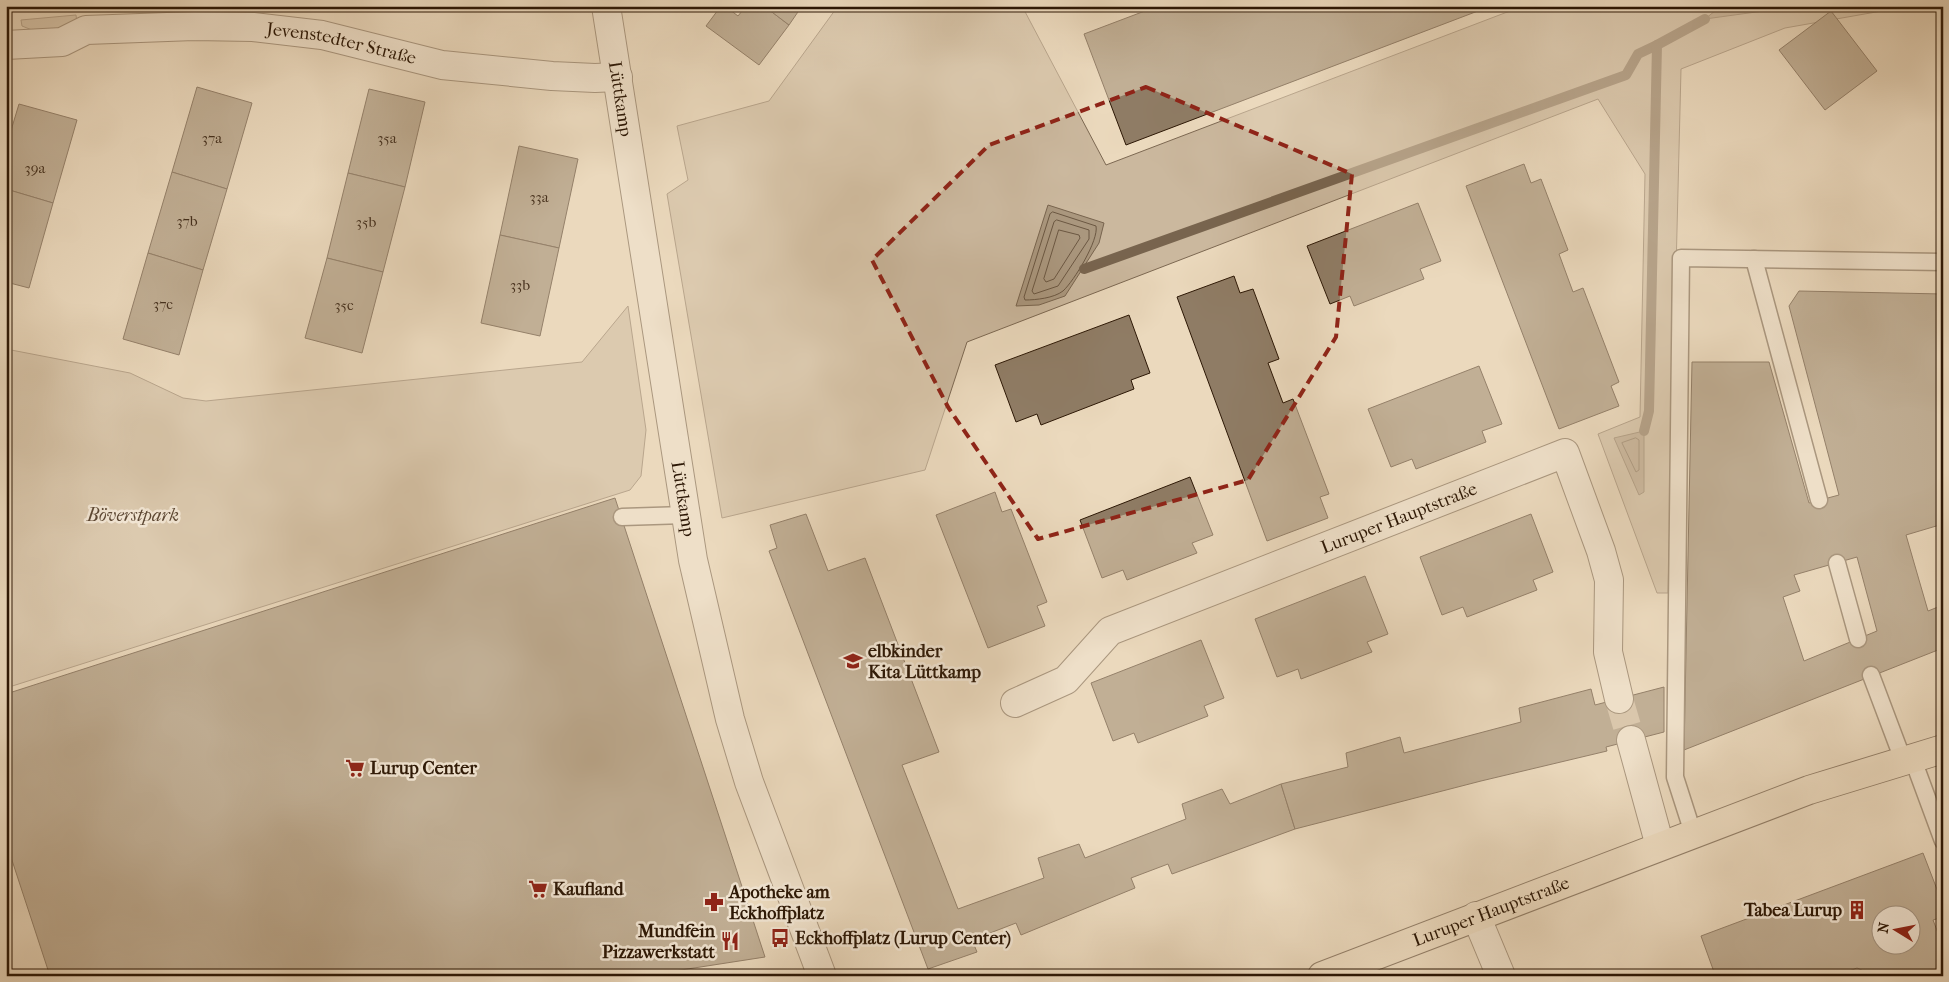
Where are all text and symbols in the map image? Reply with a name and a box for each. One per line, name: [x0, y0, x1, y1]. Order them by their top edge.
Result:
street label: Jevenstedter Straße: [264, 18, 418, 69]
street label: Lüttkamp: [604, 60, 637, 138]
house number: 37a: [202, 129, 223, 147]
house number: 35a: [377, 129, 398, 147]
house number: 39a: [25, 159, 47, 177]
house number: 33a: [529, 188, 550, 206]
house number: 37b: [176, 212, 198, 230]
house number: 35b: [356, 213, 376, 231]
house number: 33b: [510, 276, 530, 294]
house number: 37c: [153, 295, 173, 313]
house number: 35c: [334, 296, 354, 314]
street label: Lüttkamp: [667, 460, 700, 538]
street label: Luruper Hauptstraße: [1318, 478, 1480, 558]
park label: Böverstpark: [86, 505, 179, 526]
place label: elbkinder Kita Lüttkamp: [868, 641, 981, 683]
school or university icon: elbkinder Kita Lüttkamp: [842, 650, 864, 672]
supermarket icon: Lurup Center: [344, 757, 366, 779]
place label: Lurup Center: [370, 758, 477, 779]
street label: Luruper Hauptstraße: [1410, 872, 1572, 951]
supermarket icon: Kaufland: [527, 878, 549, 900]
place label: Kaufland: [553, 879, 625, 900]
place label: Apotheke am Eckhoffplatz: [728, 882, 831, 924]
pharmacy icon: Apotheke am Eckhoffplatz: [703, 891, 725, 913]
building icon: Tabea Lurup: [1846, 899, 1868, 921]
place label: Tabea Lurup: [1743, 900, 1842, 921]
north arrow: [1872, 904, 1922, 954]
place label: Mundfein Pizzawerkstatt: [602, 921, 716, 963]
text: N: [1874, 921, 1893, 935]
bus stop icon: Eckhoffplatz (Lurup Center): [769, 927, 791, 949]
place label: Eckhoffplatz (Lurup Center): [795, 928, 1011, 949]
restaurant icon: Mundfein Pizzawerkstatt: [719, 930, 741, 952]

